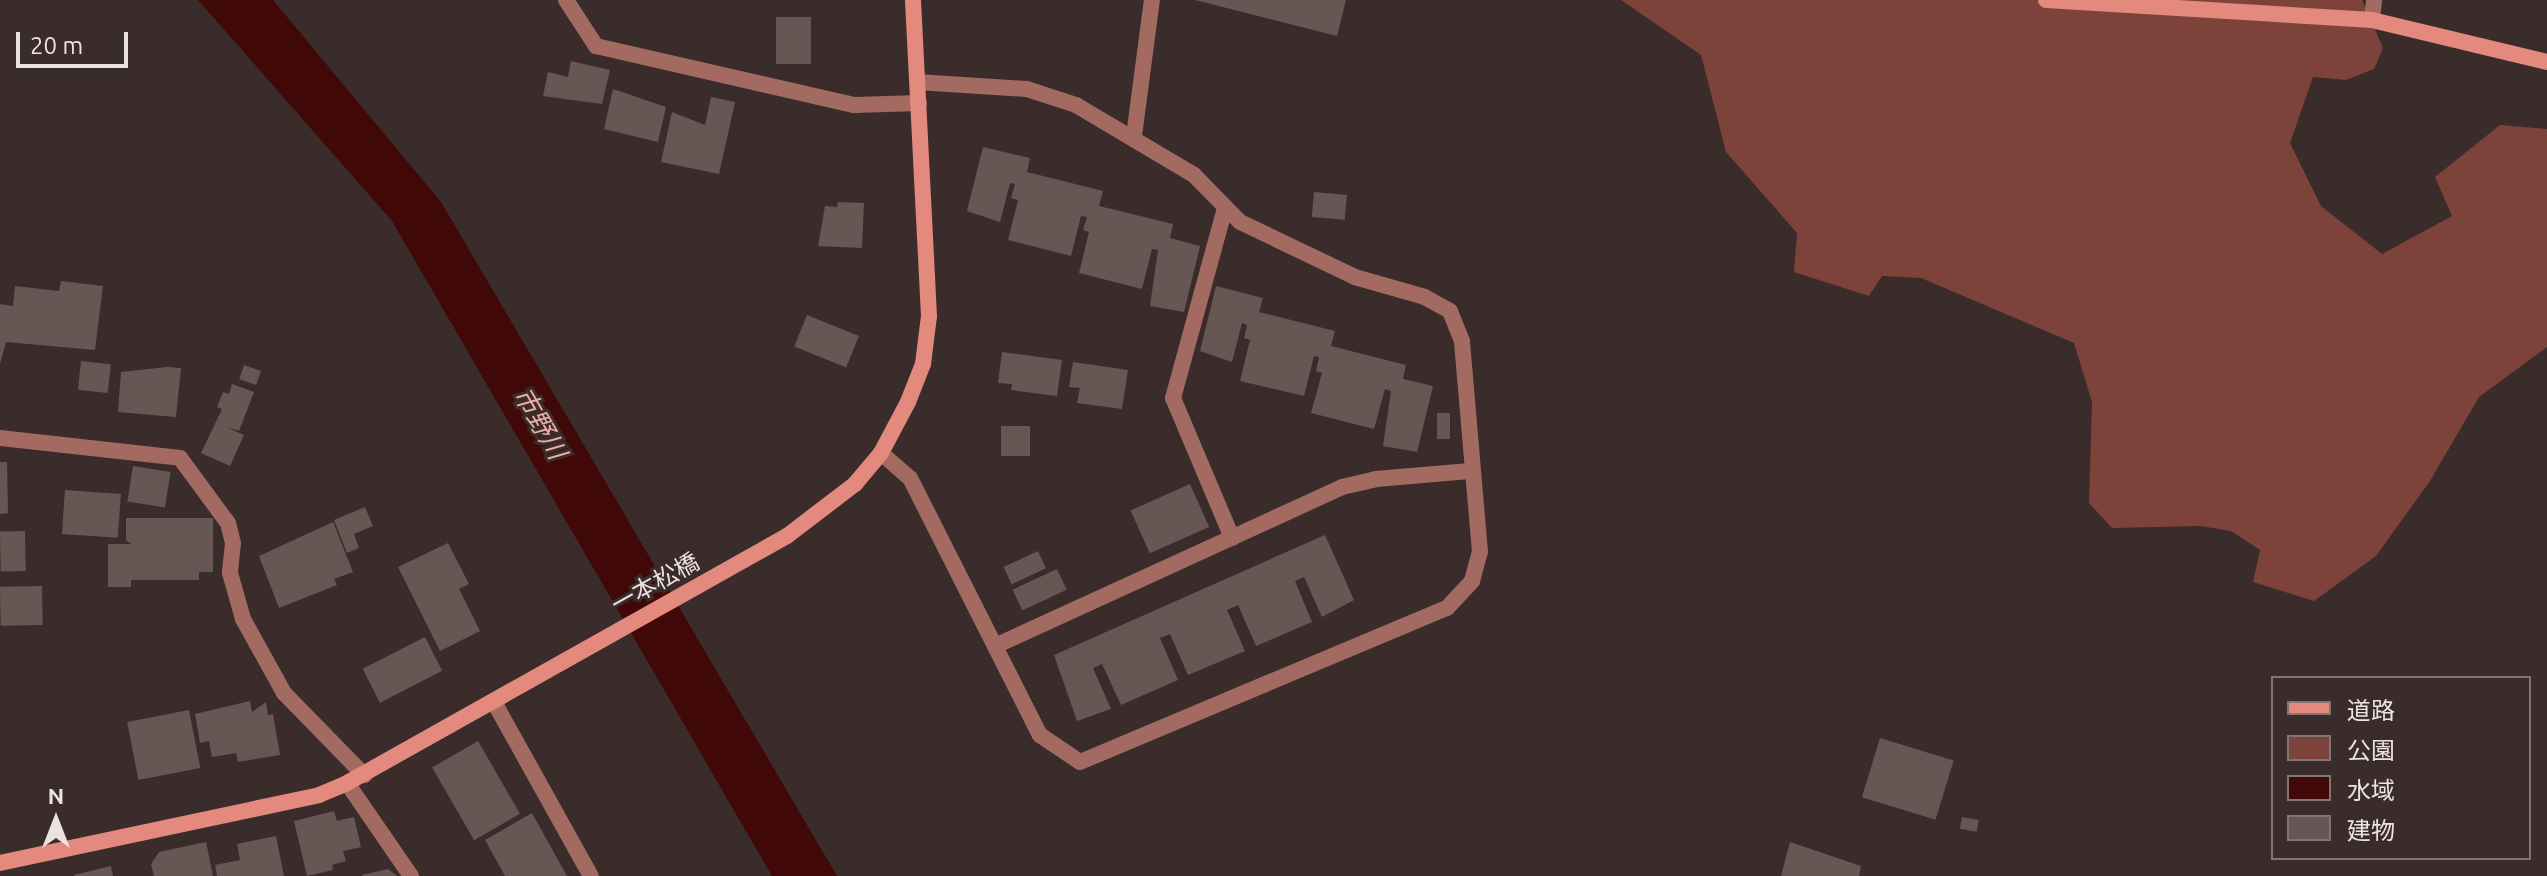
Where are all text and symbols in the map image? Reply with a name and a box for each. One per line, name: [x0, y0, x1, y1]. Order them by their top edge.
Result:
scale bar: [20, 16, 132, 66]
text: 20 m: [30, 32, 83, 59]
water label: 市野川: [507, 381, 573, 465]
street label: 一本松橋: [606, 547, 704, 619]
legend: [2271, 676, 2531, 860]
text: 道路: [2347, 697, 2395, 724]
text: 公園: [2347, 737, 2395, 764]
text: 水域: [2347, 777, 2395, 804]
north arrow: [16, 780, 96, 860]
text: N: [48, 783, 64, 808]
text: 建物: [2347, 817, 2395, 844]

